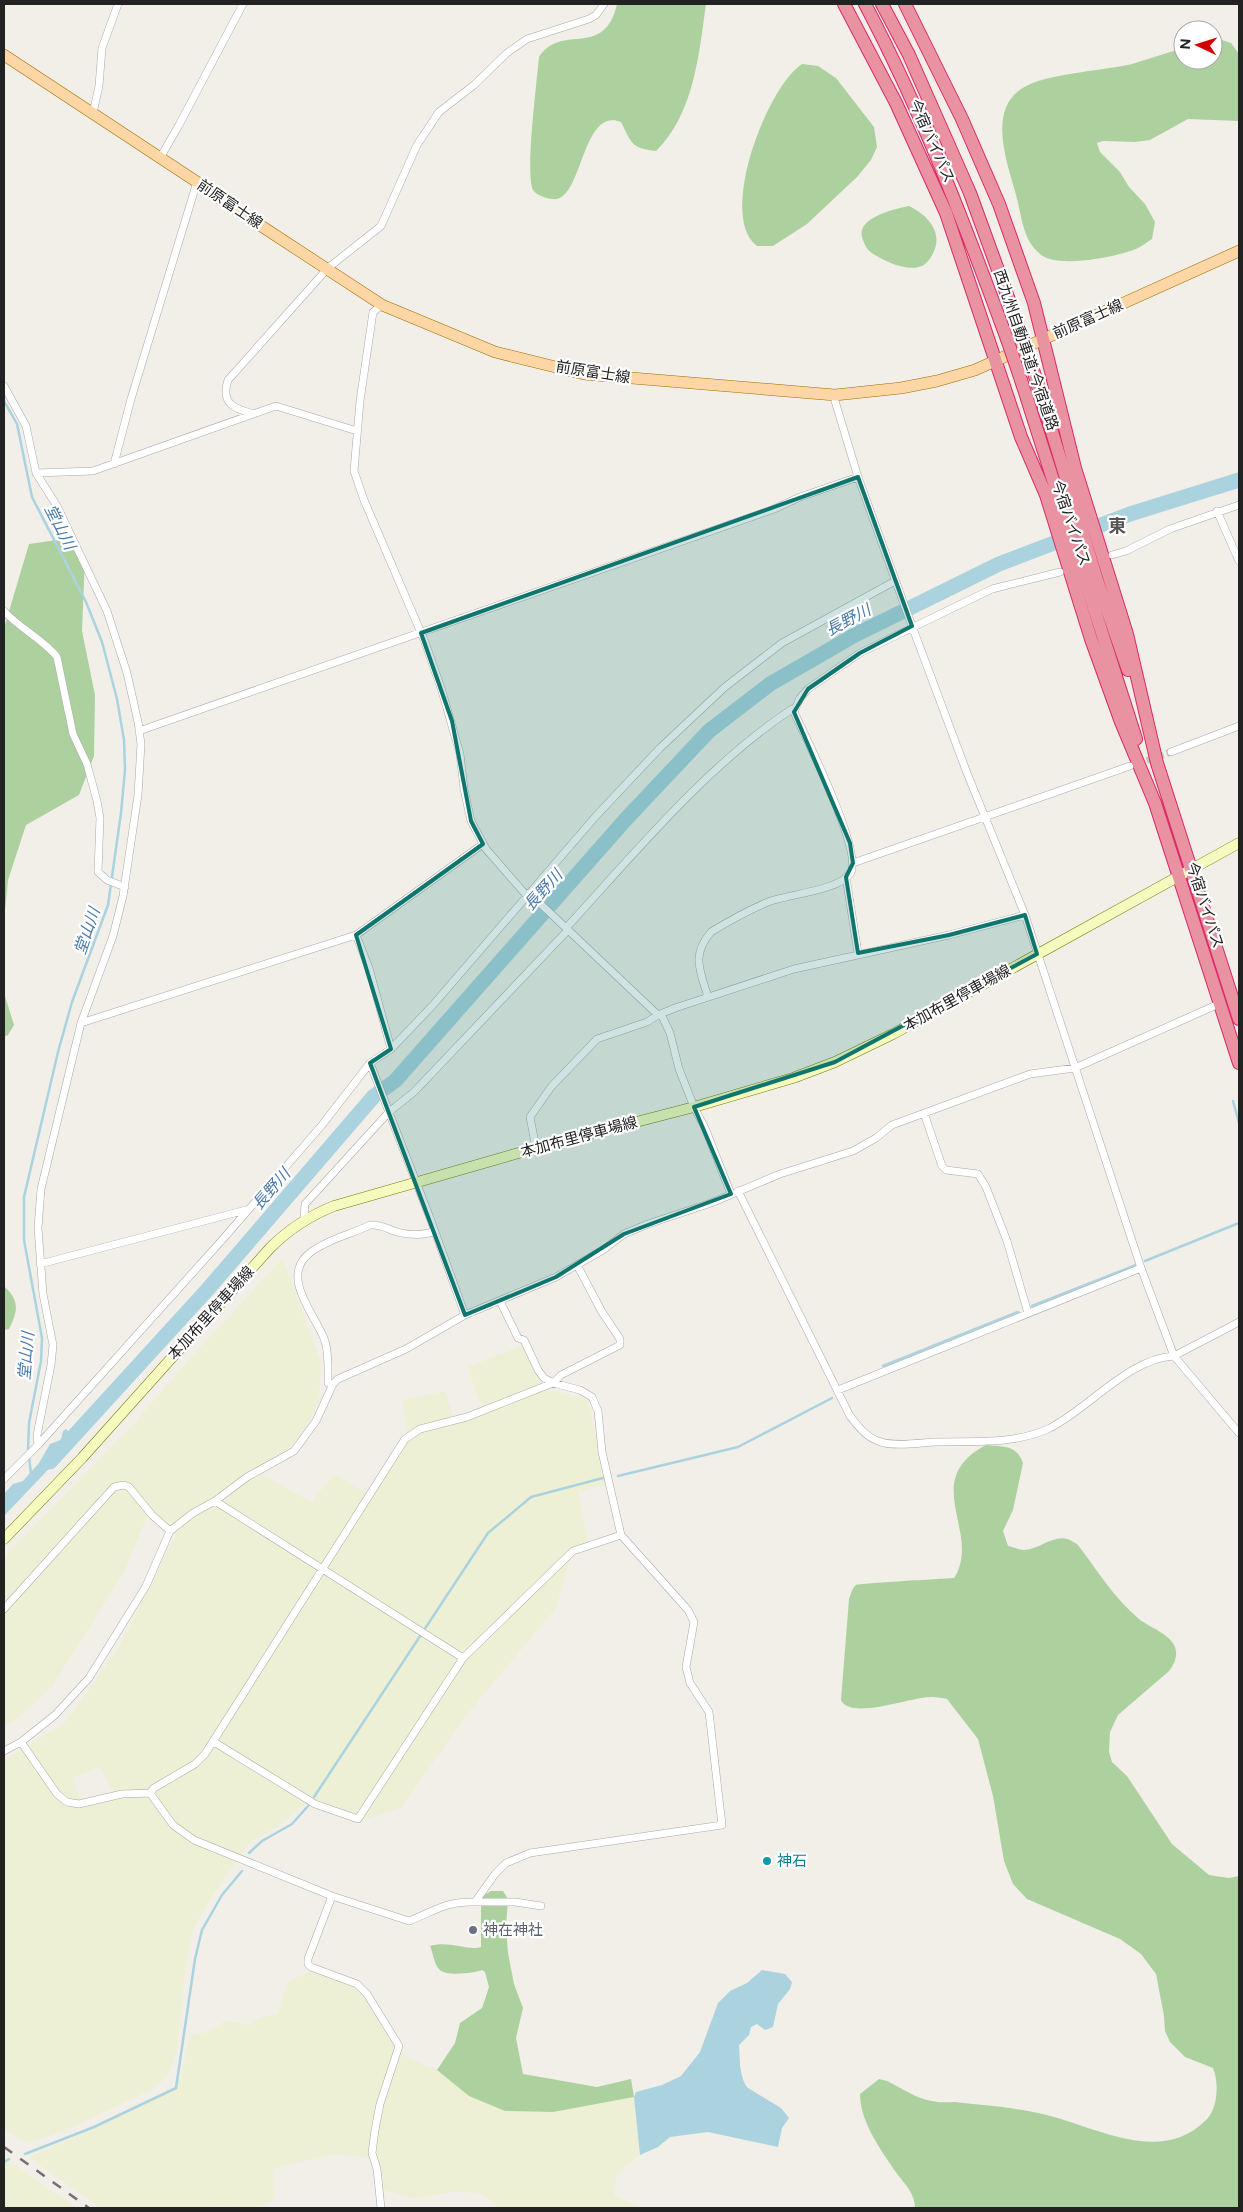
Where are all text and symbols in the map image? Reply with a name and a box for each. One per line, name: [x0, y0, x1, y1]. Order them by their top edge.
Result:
north arrow: [1173, 20, 1223, 70]
text: N: [1177, 38, 1194, 50]
street label: 今宿バイパス: [906, 96, 958, 186]
street label: 前原富士線: [194, 176, 266, 232]
street label: 西九州自動車道;今宿道路: [990, 267, 1062, 433]
street label: 前原富士線: [1050, 296, 1126, 342]
street label: 前原富士線: [555, 357, 631, 387]
street label: 今宿バイパス: [1048, 478, 1094, 568]
water label: 堂山川: [41, 501, 80, 554]
district label: 東: [1108, 515, 1126, 537]
water label: 長野川: [822, 599, 875, 640]
street label: 今宿バイパス: [1183, 860, 1227, 950]
water label: 長野川: [520, 864, 567, 914]
water label: 堂山川: [70, 903, 104, 957]
street label: 本加布里停車場線: [900, 961, 1014, 1035]
street label: 本加布里停車場線: [519, 1113, 639, 1161]
water label: 長野川: [248, 1163, 295, 1213]
street label: 本加布里停車場線: [164, 1262, 258, 1364]
water label: 堂山川: [14, 1329, 38, 1381]
place label: 神石: [777, 1852, 807, 1870]
marker: 神石: [761, 1855, 773, 1867]
place label: 神在神社: [483, 1921, 543, 1939]
marker: 神在神社: [467, 1924, 479, 1936]

